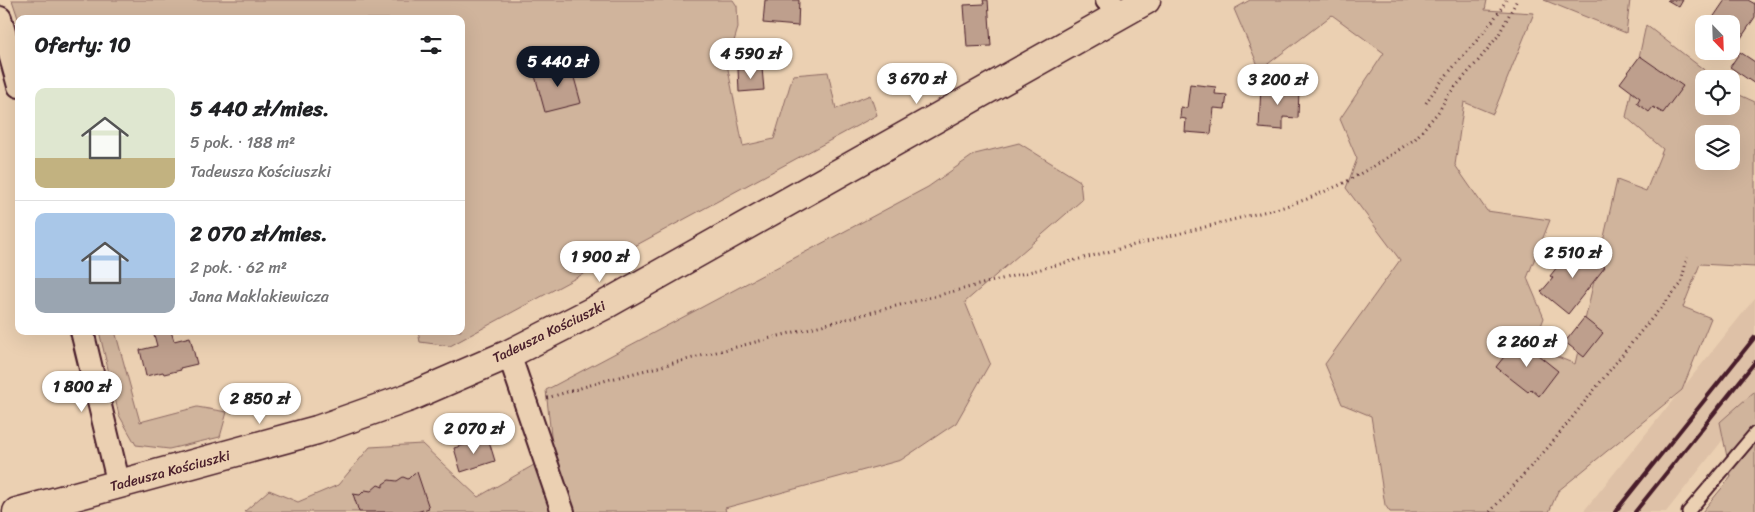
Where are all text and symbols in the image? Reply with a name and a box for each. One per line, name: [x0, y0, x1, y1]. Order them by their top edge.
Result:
north arrow: [1695, 15, 1740, 60]
map controls: [1695, 15, 1740, 170]
text: Oferty: 10: [35, 26, 131, 64]
icon: filters: [417, 31, 445, 59]
pin: 4 590 zł: [699, 38, 803, 80]
text: 4 590 zł: [721, 39, 781, 68]
pin: 5 440 zł: [506, 46, 610, 88]
text: 5 440 zł: [527, 47, 589, 76]
pin: 3 670 zł: [865, 62, 969, 105]
text: 3 670 zł: [888, 64, 946, 93]
pin: 3 200 zł: [1226, 64, 1330, 106]
text: 3 200 zł: [1248, 65, 1308, 94]
button: locate: [1695, 70, 1740, 115]
text: 5 440 zł/mies.: [190, 90, 329, 128]
icon: home: [75, 108, 135, 168]
button: layers: [1695, 125, 1740, 170]
text: 5 pok. · 188 m²: [190, 128, 295, 157]
text: Tadeusza Kościuszki: [190, 157, 331, 186]
text: 2 070 zł/mies.: [190, 215, 328, 253]
icon: home: [75, 233, 135, 293]
pin: 2 510 zł: [1521, 236, 1625, 279]
text: 2 510 zł: [1544, 238, 1602, 267]
pin: 1 900 zł: [548, 240, 652, 283]
text: 1 900 zł: [571, 242, 629, 271]
text: 2 pok. · 62 m²: [190, 253, 287, 282]
text: Jana Maklakiewicza: [190, 282, 329, 311]
street label: Tadeusza Kościuszki: [488, 293, 611, 370]
pin: 2 260 zł: [1475, 326, 1579, 368]
text: 2 260 zł: [1498, 327, 1556, 356]
pin: 1 800 zł: [30, 370, 134, 413]
text: 1 800 zł: [53, 372, 111, 401]
pin: 2 850 zł: [208, 382, 312, 425]
text: 2 850 zł: [230, 384, 290, 413]
pin: 2 070 zł: [422, 412, 526, 455]
text: 2 070 zł: [444, 414, 504, 443]
street label: Tadeusza Kościuszki: [107, 443, 234, 499]

